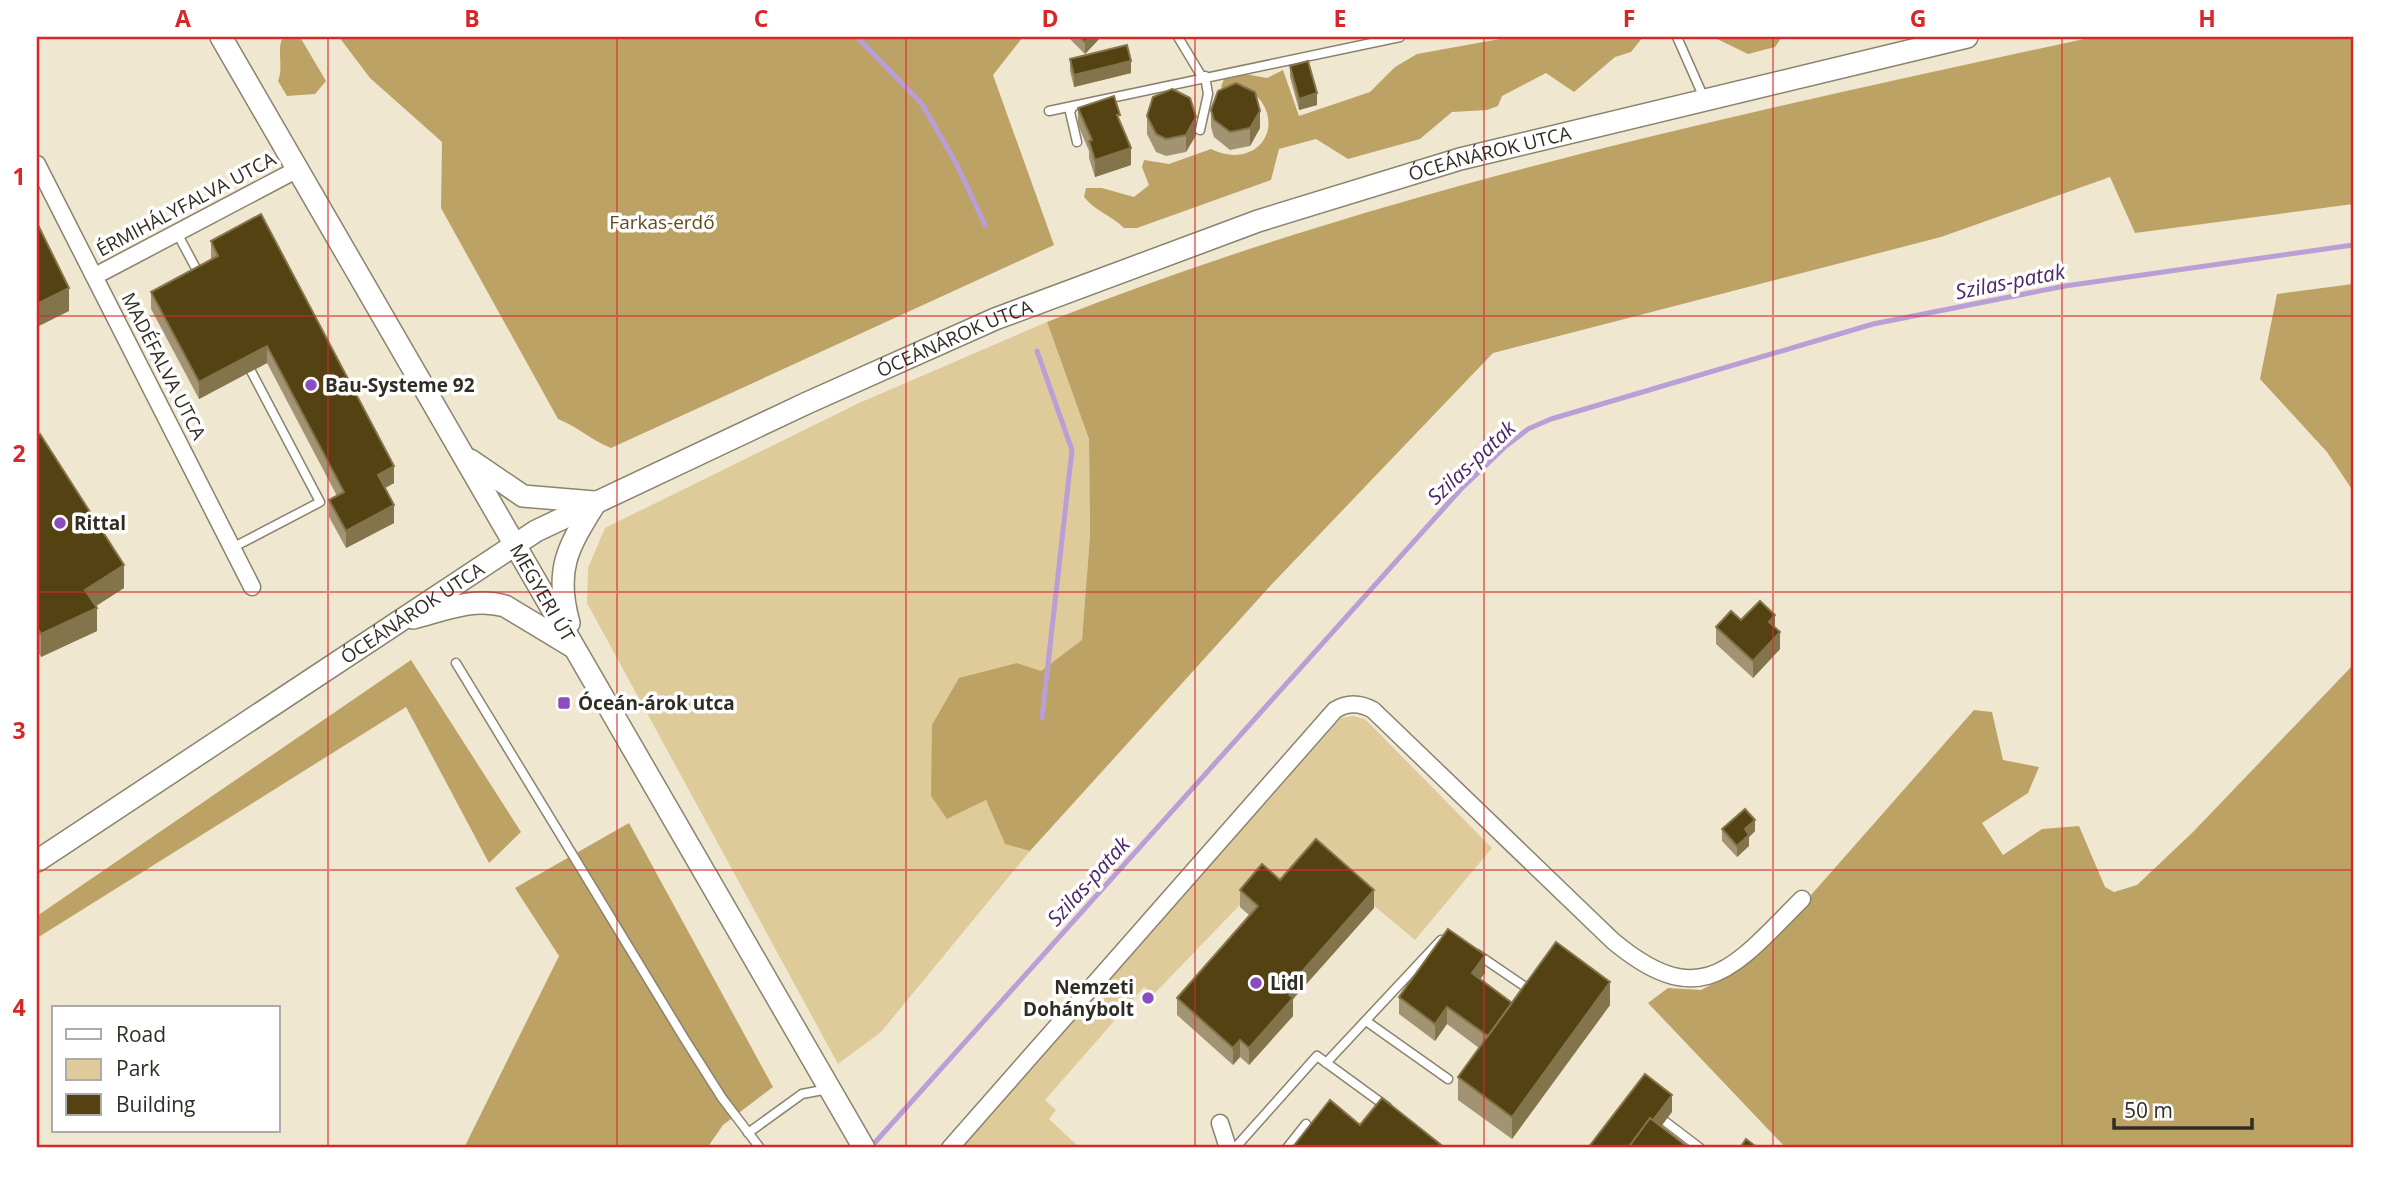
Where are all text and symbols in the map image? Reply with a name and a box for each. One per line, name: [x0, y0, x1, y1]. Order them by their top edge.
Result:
text: A: [175, 2, 191, 34]
text: B: [464, 2, 480, 34]
text: C: [754, 2, 768, 34]
text: D: [1041, 2, 1059, 34]
text: E: [1334, 2, 1346, 34]
text: F: [1623, 2, 1635, 34]
text: G: [1910, 2, 1926, 34]
text: H: [2198, 2, 2216, 34]
street label: ÓCEÁNÁROK UTCA: [1405, 120, 1574, 187]
street label: ÉRMIHÁLYFALVA UTCA: [92, 146, 280, 262]
text: 1: [12, 160, 26, 192]
park label: Farkas-erdő: [609, 209, 715, 235]
water label: Szilas-patak: [1953, 257, 2068, 305]
street label: MADÉFALVA UTCA: [116, 288, 212, 444]
street label: ÓCEÁNÁROK UTCA: [872, 293, 1036, 383]
place label: Bau-Systeme 92: [325, 372, 475, 398]
marker: Bau-Systeme 92: [303, 377, 319, 393]
water label: Szilas-patak: [1421, 413, 1522, 510]
text: 2: [12, 437, 26, 469]
place label: Rittal: [74, 510, 126, 536]
marker: Rittal: [52, 515, 68, 531]
street label: MEGYERI ÚT: [504, 539, 581, 647]
street label: ÓCEÁNÁROK UTCA: [336, 556, 489, 670]
place label: Óceán-árok utca: [578, 690, 735, 716]
marker: Óceán-árok utca: [556, 695, 572, 711]
text: 3: [12, 714, 26, 746]
water label: Szilas-patak: [1040, 830, 1136, 932]
place label: Lidl: [1270, 970, 1304, 996]
place label: Nemzeti Dohánybolt: [1023, 974, 1134, 1022]
marker: Lidl: [1248, 975, 1264, 991]
marker: Nemzeti Dohánybolt: [1140, 990, 1156, 1006]
text: 4: [12, 991, 26, 1023]
legend: [52, 1006, 280, 1132]
text: Road: [116, 1020, 166, 1048]
text: Park: [116, 1054, 160, 1082]
scale bar: [2114, 1087, 2252, 1131]
text: Building: [116, 1090, 195, 1118]
text: 50 m: [2124, 1096, 2173, 1124]

